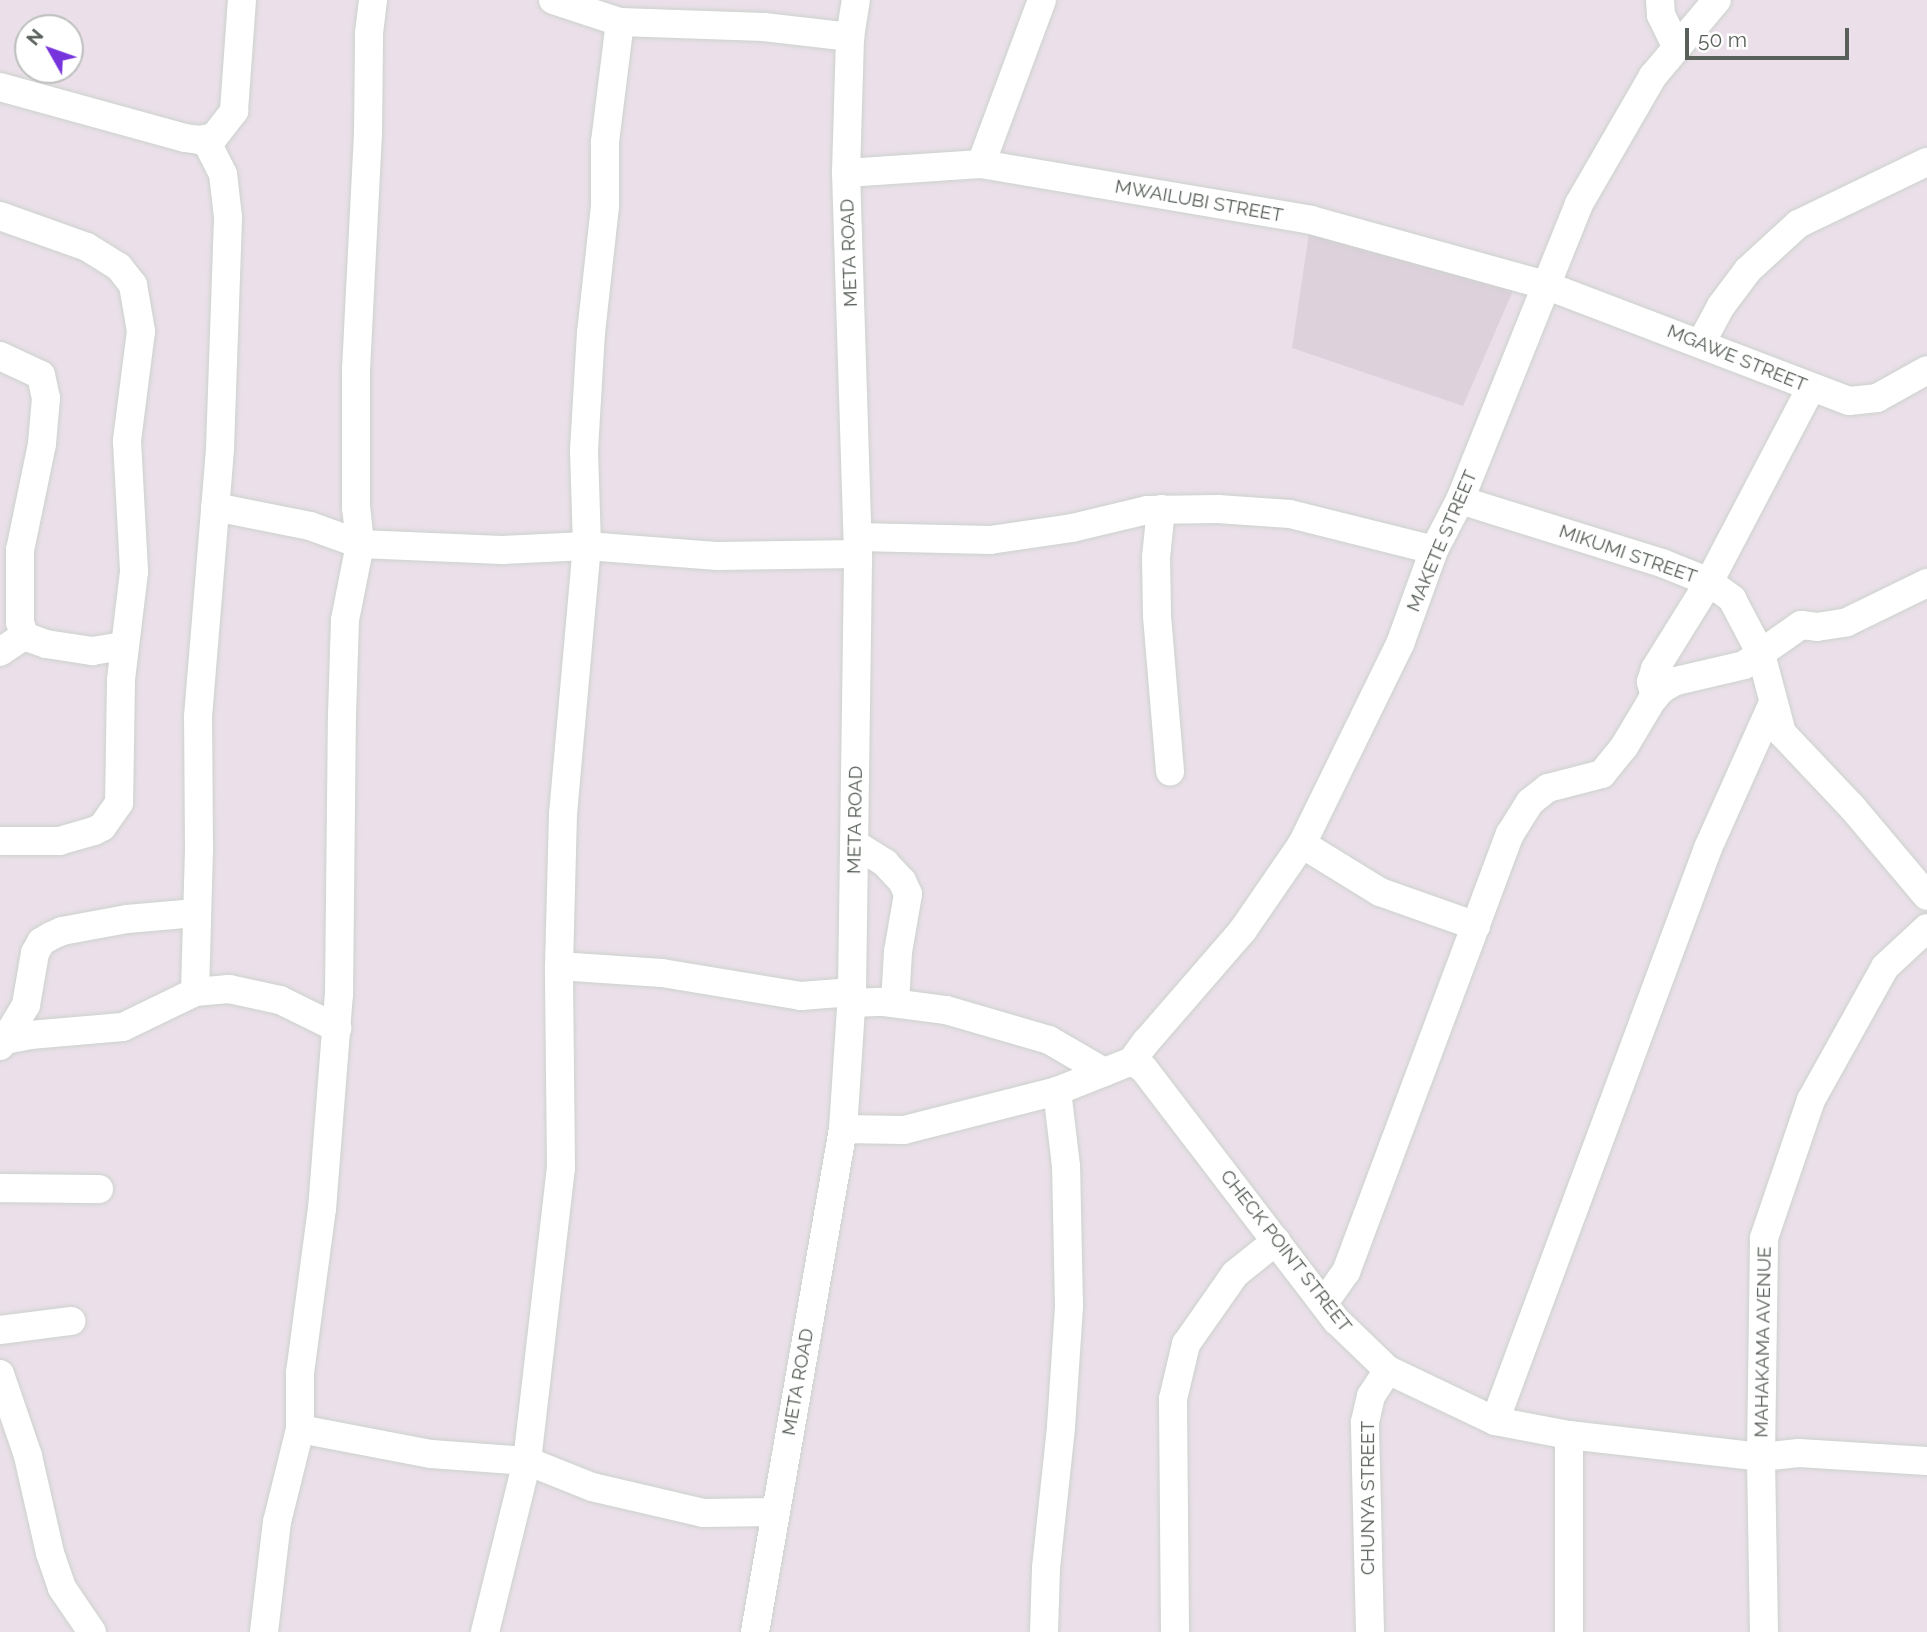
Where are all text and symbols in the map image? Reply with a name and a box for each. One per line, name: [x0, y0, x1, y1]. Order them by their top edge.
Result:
north arrow: [14, 14, 84, 84]
scale bar: [1689, 14, 1854, 58]
text: N: [21, 24, 48, 49]
text: 50 m: [1698, 27, 1747, 52]
street label: MWAILUBI STREET: [1113, 175, 1285, 227]
street label: META ROAD: [836, 198, 862, 308]
street label: MGAWE STREET: [1664, 320, 1810, 396]
street label: MAKETE STREET: [1402, 467, 1482, 615]
street label: MIKUMI STREET: [1556, 520, 1700, 588]
street label: META ROAD: [843, 765, 867, 875]
street label: CHECK POINT STREET: [1215, 1165, 1357, 1337]
street label: MAHAKAMA AVENUE: [1750, 1246, 1776, 1438]
street label: META ROAD: [777, 1326, 819, 1438]
street label: CHUNYA STREET: [1357, 1421, 1379, 1575]

